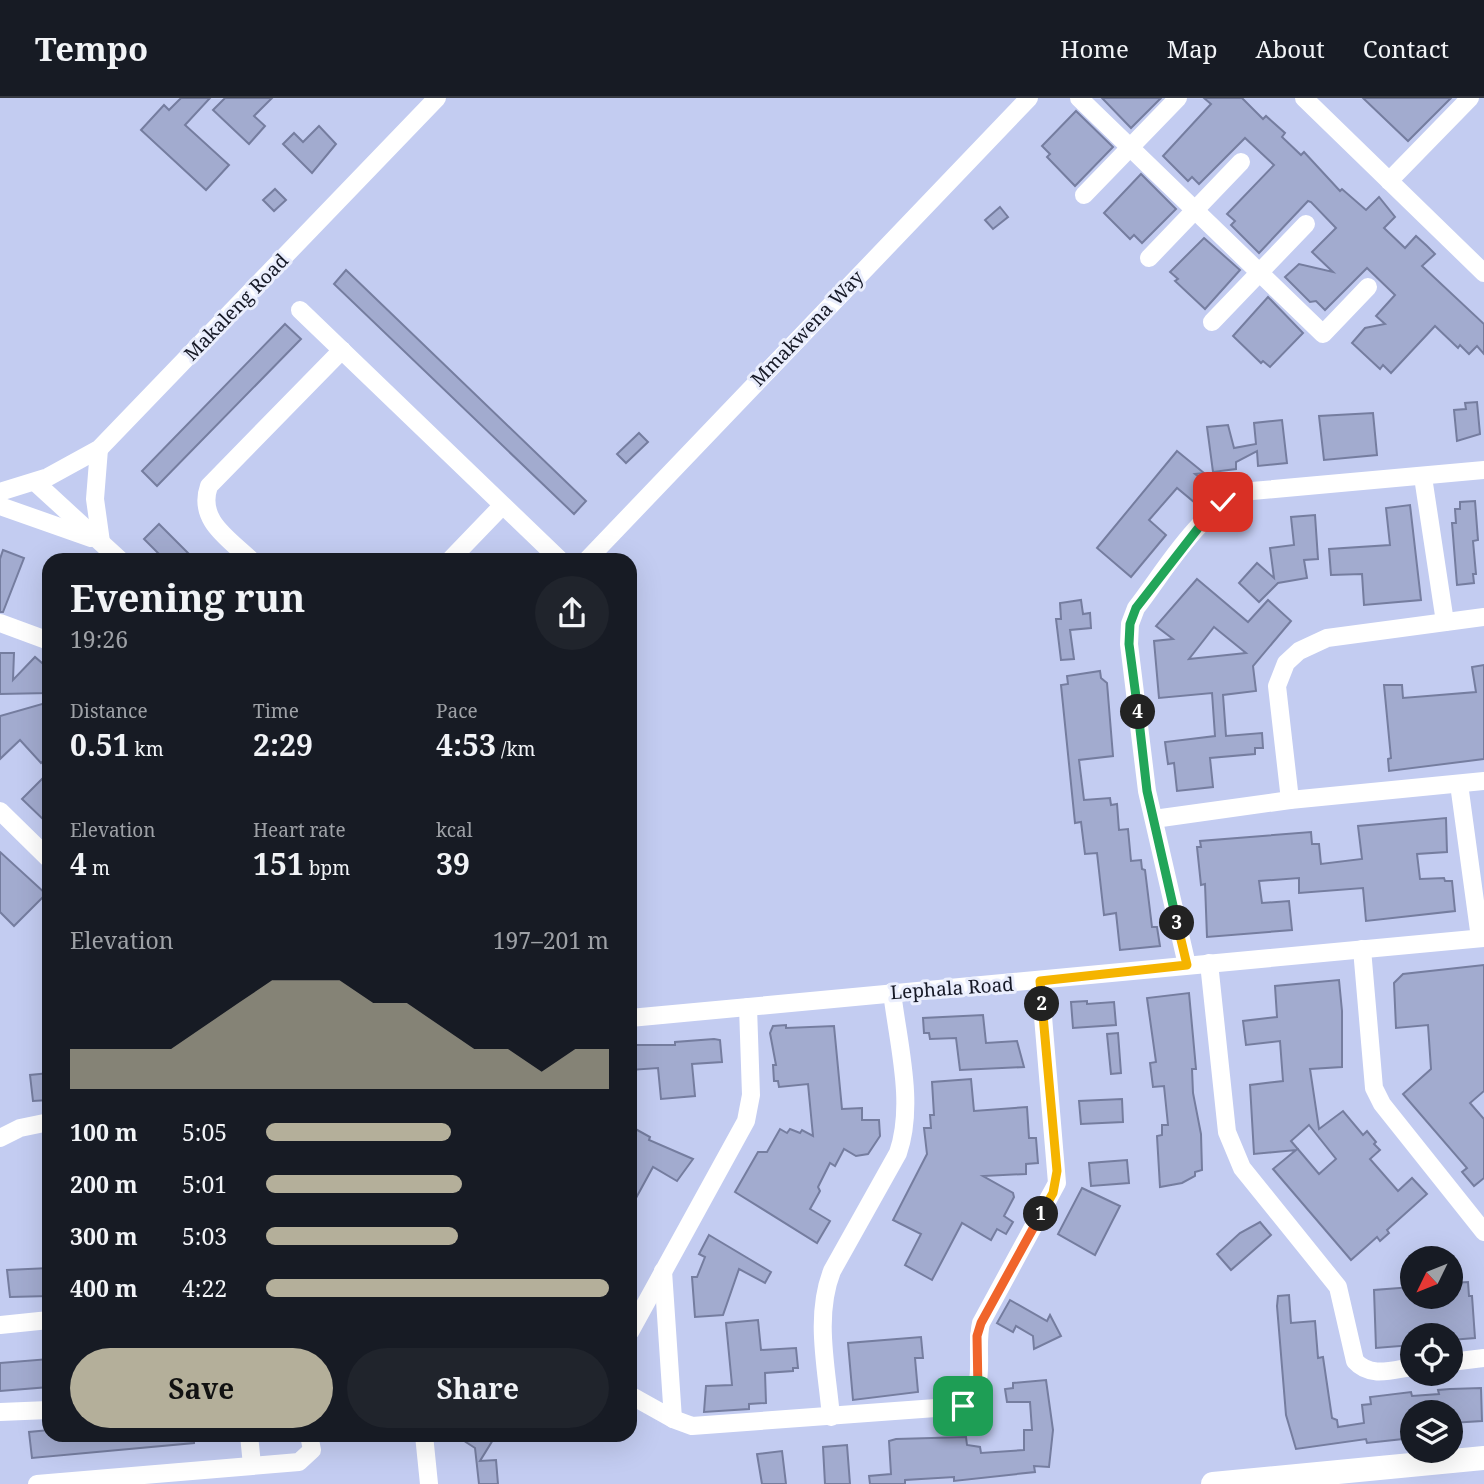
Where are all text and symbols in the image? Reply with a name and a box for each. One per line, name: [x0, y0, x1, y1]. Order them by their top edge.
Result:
text: Tempo: [35, 26, 148, 71]
text: Home: [1060, 32, 1129, 65]
text: Map: [1167, 32, 1218, 65]
text: About: [1256, 32, 1325, 65]
text: Contact: [1363, 32, 1449, 65]
street label: Makaleng Road: [178, 248, 294, 366]
street label: Mmakwena Way: [745, 264, 869, 392]
pin: [1193, 472, 1253, 532]
icon: check: [1204, 483, 1242, 521]
text: Evening run: [70, 571, 305, 623]
button: share: [535, 576, 609, 650]
text: 19:26: [70, 623, 128, 655]
pin: 4: [1120, 694, 1156, 730]
text: Distance: [70, 698, 148, 724]
text: Time: [253, 698, 299, 724]
text: Pace: [436, 698, 478, 724]
text: 4: [1132, 698, 1143, 724]
text: 0.51: [70, 724, 130, 765]
text: 2:29: [253, 724, 313, 765]
text: 4:53: [436, 724, 496, 765]
text: km: [130, 736, 164, 762]
text: /km: [496, 736, 535, 762]
text: Elevation: [70, 817, 156, 843]
text: Heart rate: [253, 817, 346, 843]
text: kcal: [436, 817, 473, 843]
text: 4: [70, 843, 87, 884]
text: 151: [253, 843, 304, 884]
text: 39: [436, 843, 470, 884]
text: m: [87, 855, 110, 881]
text: bpm: [304, 855, 350, 881]
pin: 3: [1160, 906, 1194, 940]
text: 3: [1171, 909, 1182, 935]
text: Elevation: [70, 924, 174, 956]
text: 197–201 m: [493, 924, 609, 956]
street label: Lephala Road: [889, 971, 1015, 1005]
pin: 2: [1024, 986, 1060, 1021]
text: 2: [1036, 990, 1047, 1016]
text: 100 m: [70, 1116, 138, 1148]
text: 5:05: [182, 1116, 227, 1148]
text: 200 m: [70, 1168, 138, 1200]
text: 5:01: [182, 1168, 227, 1200]
pin: 1: [1024, 1196, 1058, 1232]
text: 1: [1035, 1200, 1046, 1226]
text: 300 m: [70, 1220, 138, 1252]
text: 5:03: [182, 1220, 227, 1252]
north arrow: [1400, 1246, 1463, 1309]
map controls: [1400, 1246, 1463, 1463]
text: 400 m: [70, 1272, 138, 1304]
text: 4:22: [182, 1272, 227, 1304]
button: locate: [1400, 1323, 1463, 1386]
button: Save: [70, 1348, 333, 1428]
button: Share: [347, 1348, 609, 1428]
pin: [933, 1376, 993, 1436]
icon: arrive: [944, 1387, 982, 1425]
button: layers: [1400, 1400, 1463, 1463]

